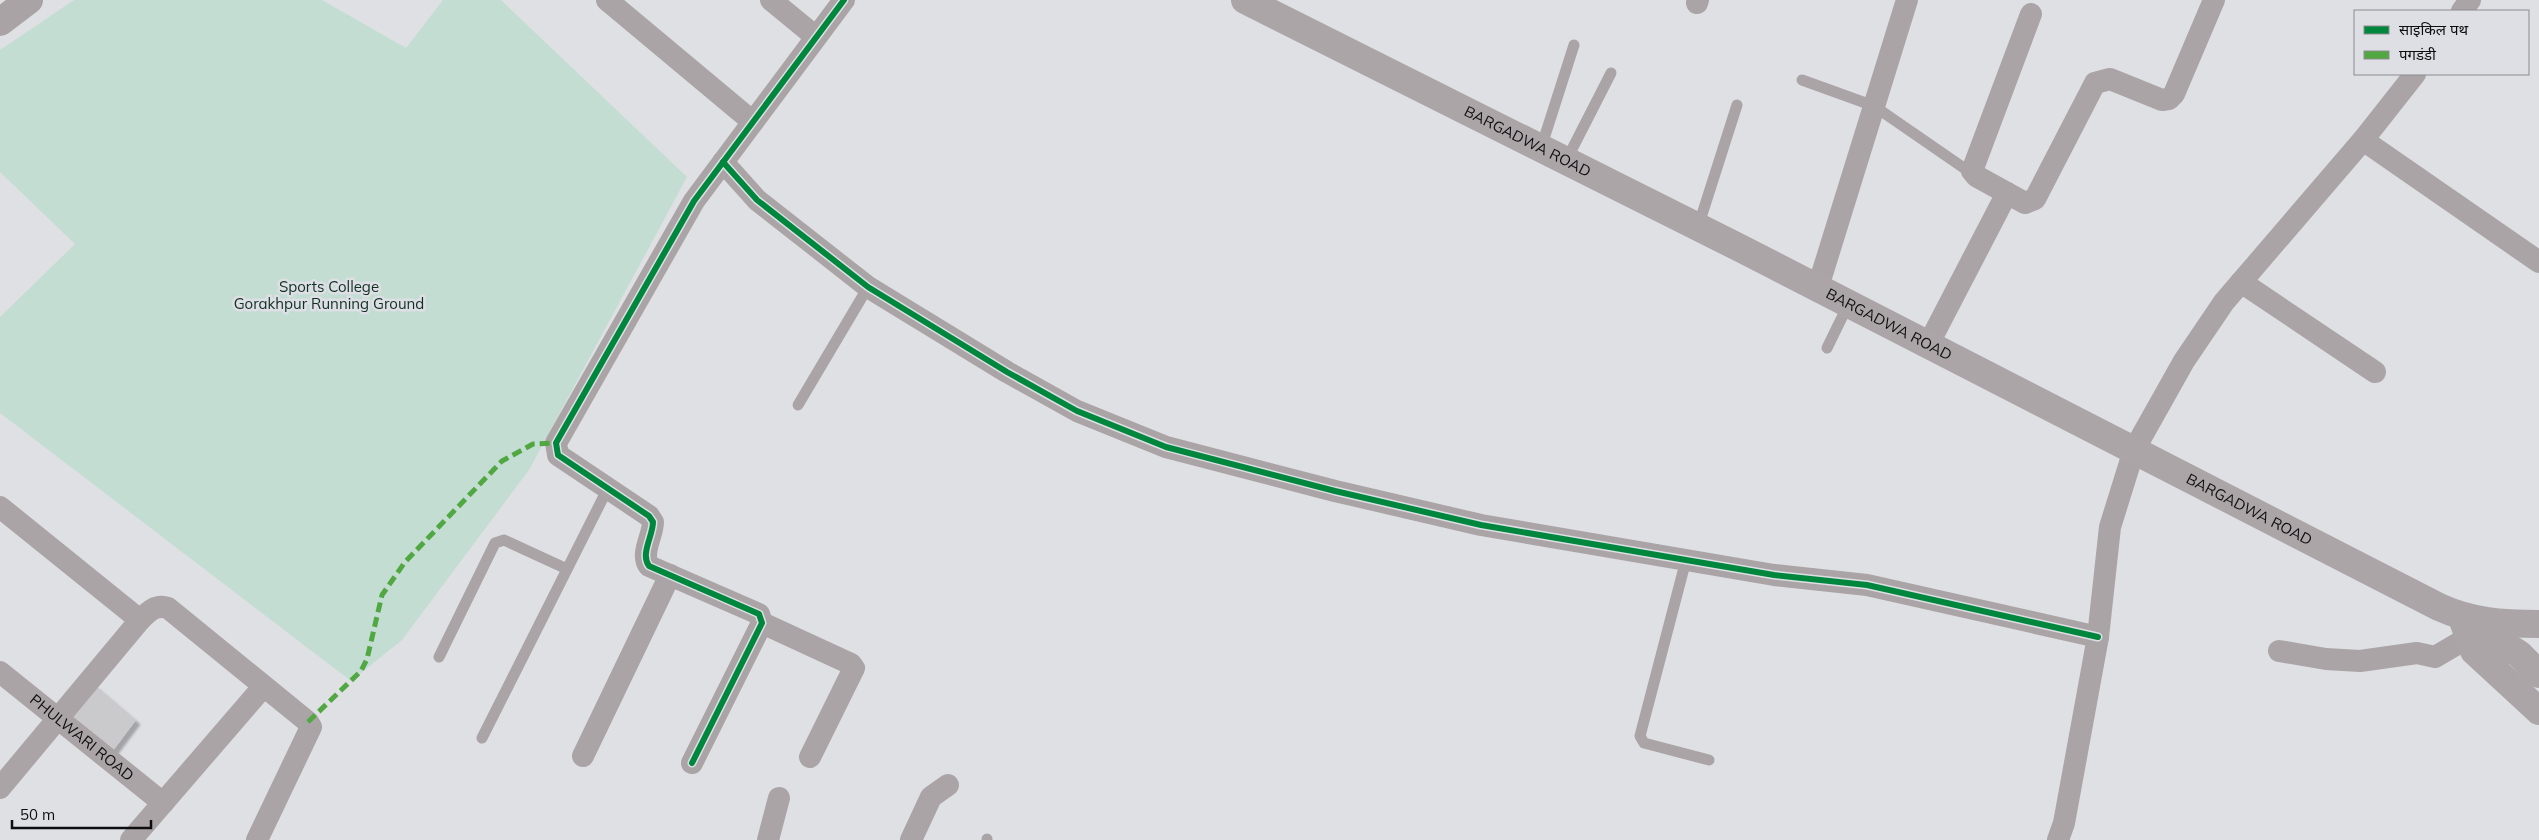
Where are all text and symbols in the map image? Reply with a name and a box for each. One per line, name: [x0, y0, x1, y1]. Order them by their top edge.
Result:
legend: [2354, 10, 2529, 75]
text: साइकिल पथ: [2399, 20, 2468, 39]
text: पगडंडी: [2399, 45, 2437, 64]
street label: BARGADWA ROAD: [1461, 101, 1594, 181]
park label: Sports College Gorakhpur Running Ground: [234, 277, 424, 313]
street label: BARGADWA ROAD: [1823, 284, 1955, 364]
street label: BARGADWA ROAD: [2183, 469, 2316, 549]
street label: PHULWARI ROAD: [26, 690, 138, 785]
scale bar: [12, 798, 151, 830]
text: 50 m: [20, 805, 55, 824]

